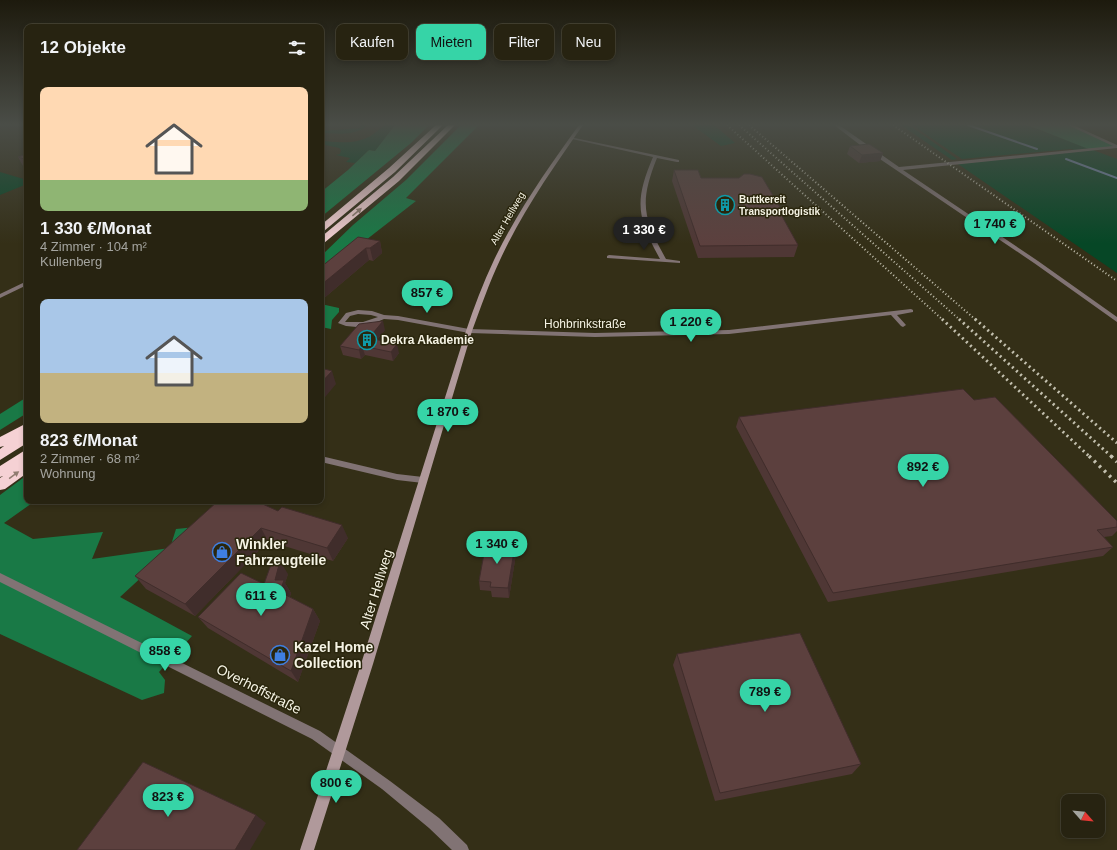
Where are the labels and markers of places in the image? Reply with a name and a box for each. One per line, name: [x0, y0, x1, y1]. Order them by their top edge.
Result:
building icon: Buttkereit Transportlogistik: [714, 194, 736, 216]
place label: Buttkereit Transportlogistik: [739, 194, 821, 217]
pin: 1 740 €: [958, 211, 1032, 245]
pin: 1 330 €: [607, 217, 681, 251]
pin: 857 €: [399, 280, 455, 314]
pin: 1 220 €: [654, 309, 728, 343]
building icon: Dekra Akademie: [356, 329, 378, 351]
place label: Dekra Akademie: [381, 333, 474, 347]
pin: 1 870 €: [411, 399, 485, 433]
pin: 892 €: [895, 454, 951, 488]
pin: 1 340 €: [460, 531, 534, 565]
place label: Winkler Fahrzeugteile: [236, 536, 326, 568]
shop icon: Winkler Fahrzeugteile: [211, 541, 233, 563]
pin: 611 €: [233, 583, 289, 617]
pin: 858 €: [137, 638, 193, 672]
place label: Kazel Home Collection: [294, 639, 374, 671]
shop icon: Kazel Home Collection: [269, 644, 291, 666]
pin: 789 €: [737, 679, 793, 713]
pin: 800 €: [308, 770, 364, 804]
pin: 823 €: [140, 784, 196, 818]

